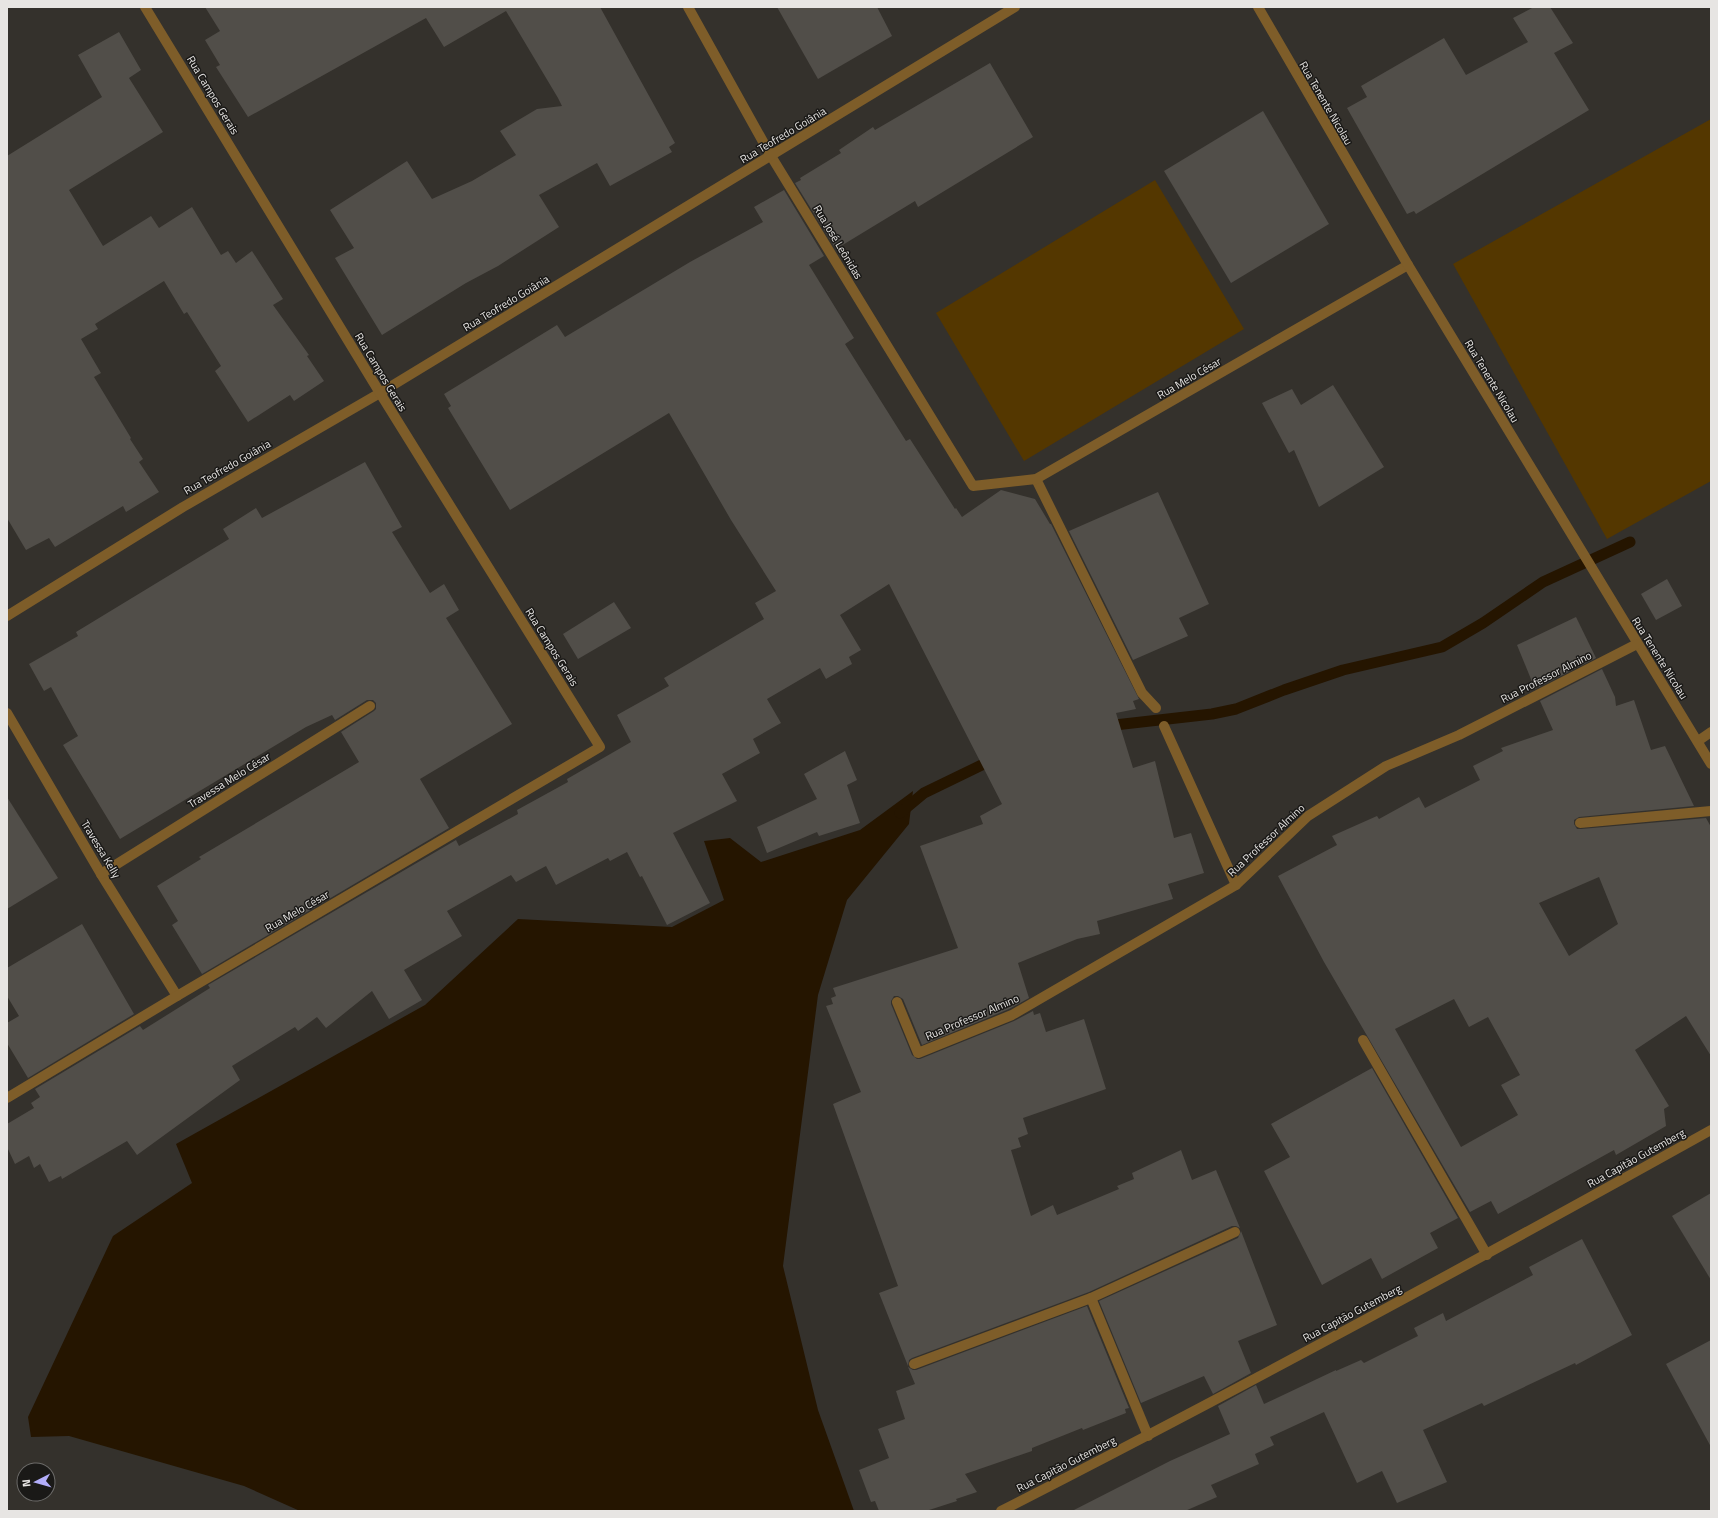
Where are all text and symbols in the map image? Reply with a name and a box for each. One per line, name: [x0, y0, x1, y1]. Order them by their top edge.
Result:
street label: Rua Campos Gerais: [183, 53, 243, 137]
street label: Rua Tenente Nicolau: [1295, 58, 1357, 148]
street label: Rua Teofredo Goiânia: [737, 103, 830, 167]
street label: Rua José Leônidas: [810, 202, 866, 282]
street label: Rua Teofredo Goiânia: [460, 271, 553, 335]
street label: Rua Campos Gerais: [351, 330, 411, 414]
street label: Rua Tenente Nicolau: [1461, 336, 1523, 426]
street label: Rua Melo César: [1154, 353, 1224, 403]
street label: Rua Teofredo Goiânia: [181, 435, 274, 498]
street label: Rua Campos Gerais: [521, 605, 583, 689]
street label: Rua Tenente Nicolau: [1628, 614, 1692, 702]
street label: Rua Professor Almino: [1498, 647, 1594, 707]
street label: Travessa Melo César: [185, 748, 273, 812]
street label: Rua Professor Almino: [1224, 800, 1308, 880]
street label: Travessa Kelly: [77, 817, 125, 882]
street label: Rua Melo César: [262, 886, 332, 936]
street label: Rua Professor Almino: [923, 990, 1021, 1044]
street label: Rua Capitão Gutemberg: [1584, 1124, 1688, 1192]
street label: Rua Capitão Gutemberg: [1300, 1280, 1405, 1346]
street label: Rua Capitão Gutemberg: [1013, 1432, 1119, 1496]
north arrow: [16, 1462, 56, 1502]
text: N: [18, 1478, 34, 1488]

